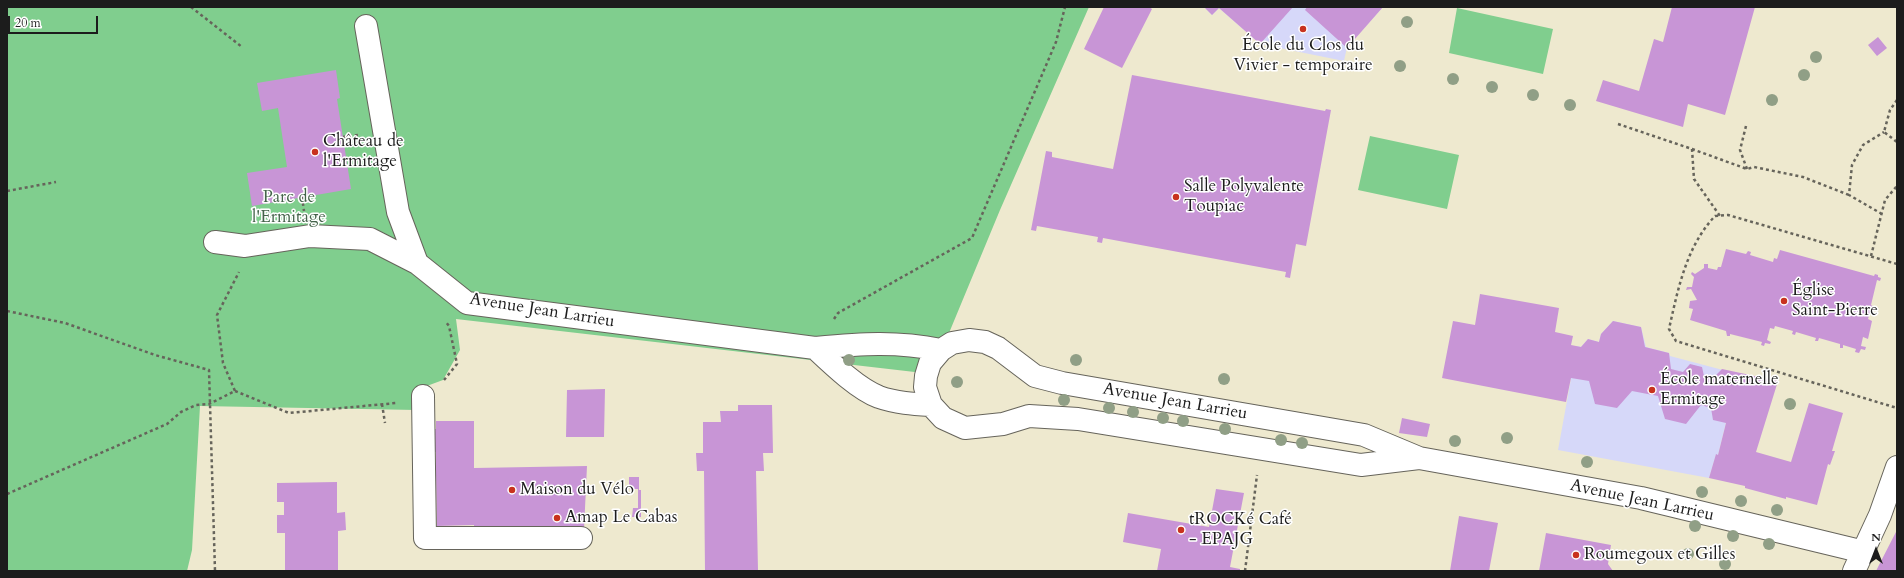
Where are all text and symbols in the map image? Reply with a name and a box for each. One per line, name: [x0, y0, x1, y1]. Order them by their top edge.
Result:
scale bar: [10, 8, 100, 34]
text: 20 m: [15, 15, 41, 31]
marker: École du Clos du Vivier - temporaire: [1298, 24, 1308, 34]
place label: École du Clos du Vivier - temporaire: [1233, 36, 1373, 76]
place label: Château de l'Ermitage: [323, 132, 404, 172]
marker: Château de l'Ermitage: [310, 147, 320, 157]
place label: Salle Polyvalente Toupiac: [1184, 177, 1304, 217]
park label: Parc de l'Ermitage: [252, 188, 326, 228]
marker: Salle Polyvalente Toupiac: [1171, 192, 1181, 202]
place label: Église Saint-Pierre: [1792, 281, 1878, 321]
street label: Avenue Jean Larrieu: [468, 289, 616, 333]
marker: Église Saint-Pierre: [1779, 296, 1789, 306]
place label: École maternelle Ermitage: [1660, 370, 1779, 410]
street label: Avenue Jean Larrieu: [1101, 379, 1249, 425]
marker: École maternelle Ermitage: [1647, 385, 1657, 395]
street label: Avenue Jean Larrieu: [1568, 476, 1716, 526]
place label: Maison du Vélo: [520, 480, 634, 500]
marker: Maison du Vélo: [507, 485, 517, 495]
place label: Amap Le Cabas: [565, 508, 678, 528]
place label: tROCKé Café - EPAJG: [1189, 510, 1292, 550]
marker: Amap Le Cabas: [552, 513, 562, 523]
marker: tROCKé Café - EPAJG: [1176, 525, 1186, 535]
north arrow: [1856, 530, 1896, 570]
text: N: [1871, 530, 1881, 545]
place label: Roumegoux et Gilles: [1584, 545, 1735, 565]
marker: Roumegoux et Gilles: [1571, 550, 1581, 560]

